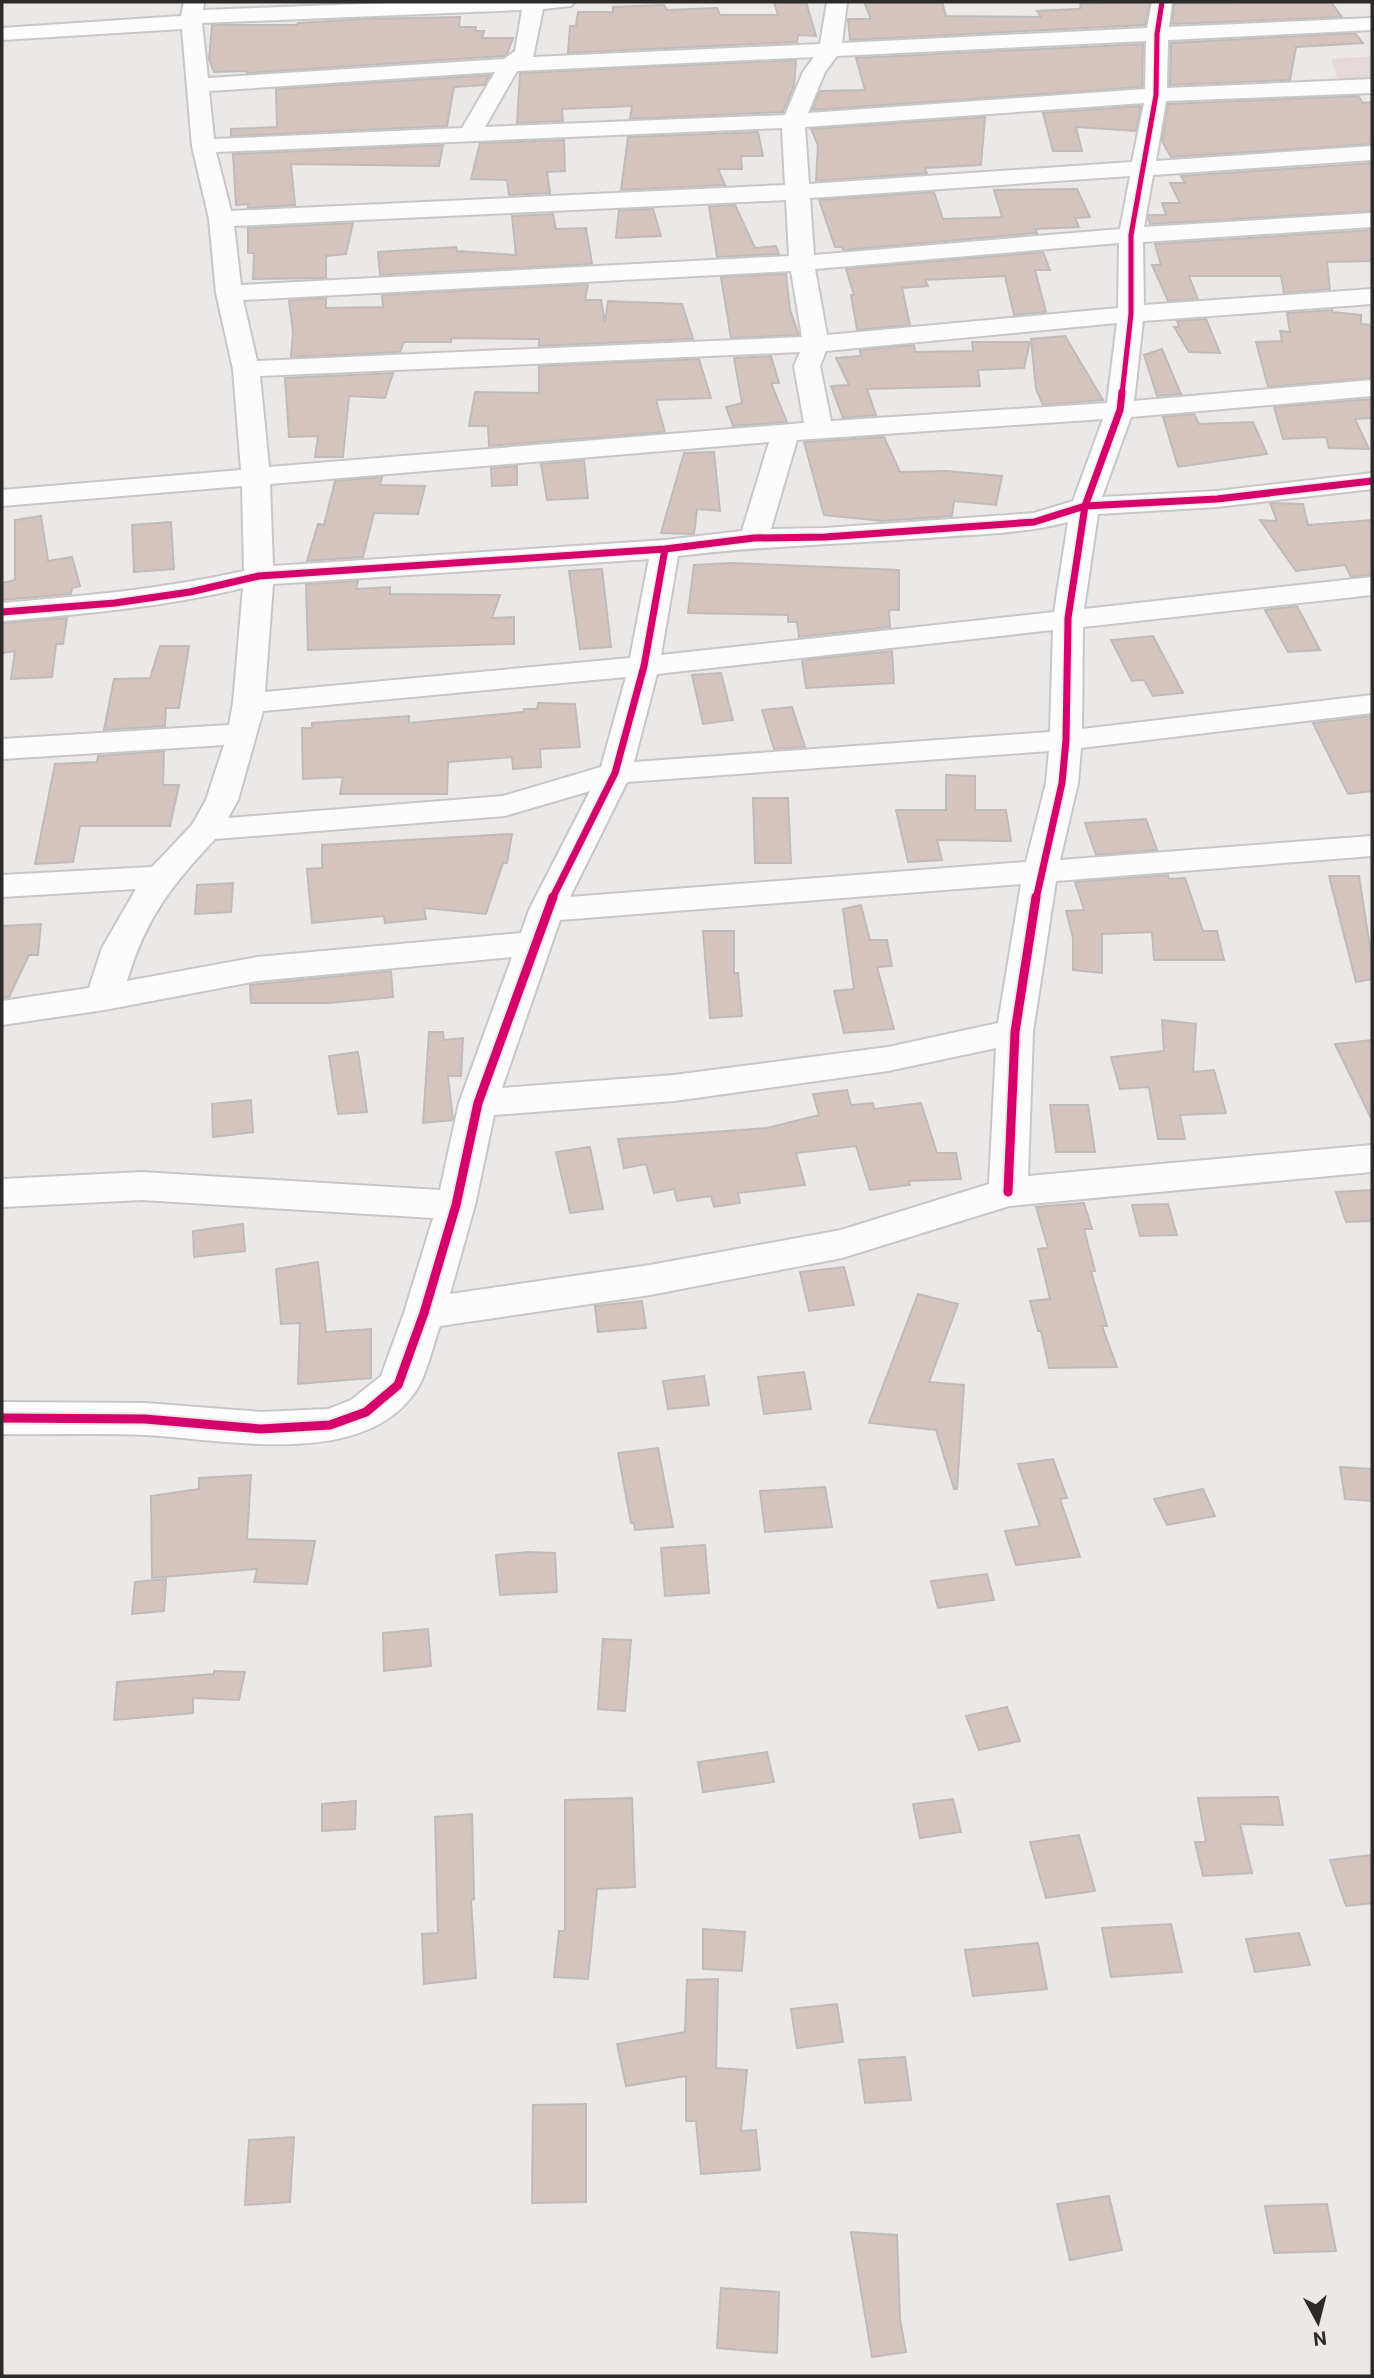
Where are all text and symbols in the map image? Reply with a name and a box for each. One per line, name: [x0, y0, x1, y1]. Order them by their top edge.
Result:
north arrow: [1283, 2287, 1353, 2357]
text: N: [1312, 2326, 1328, 2351]

